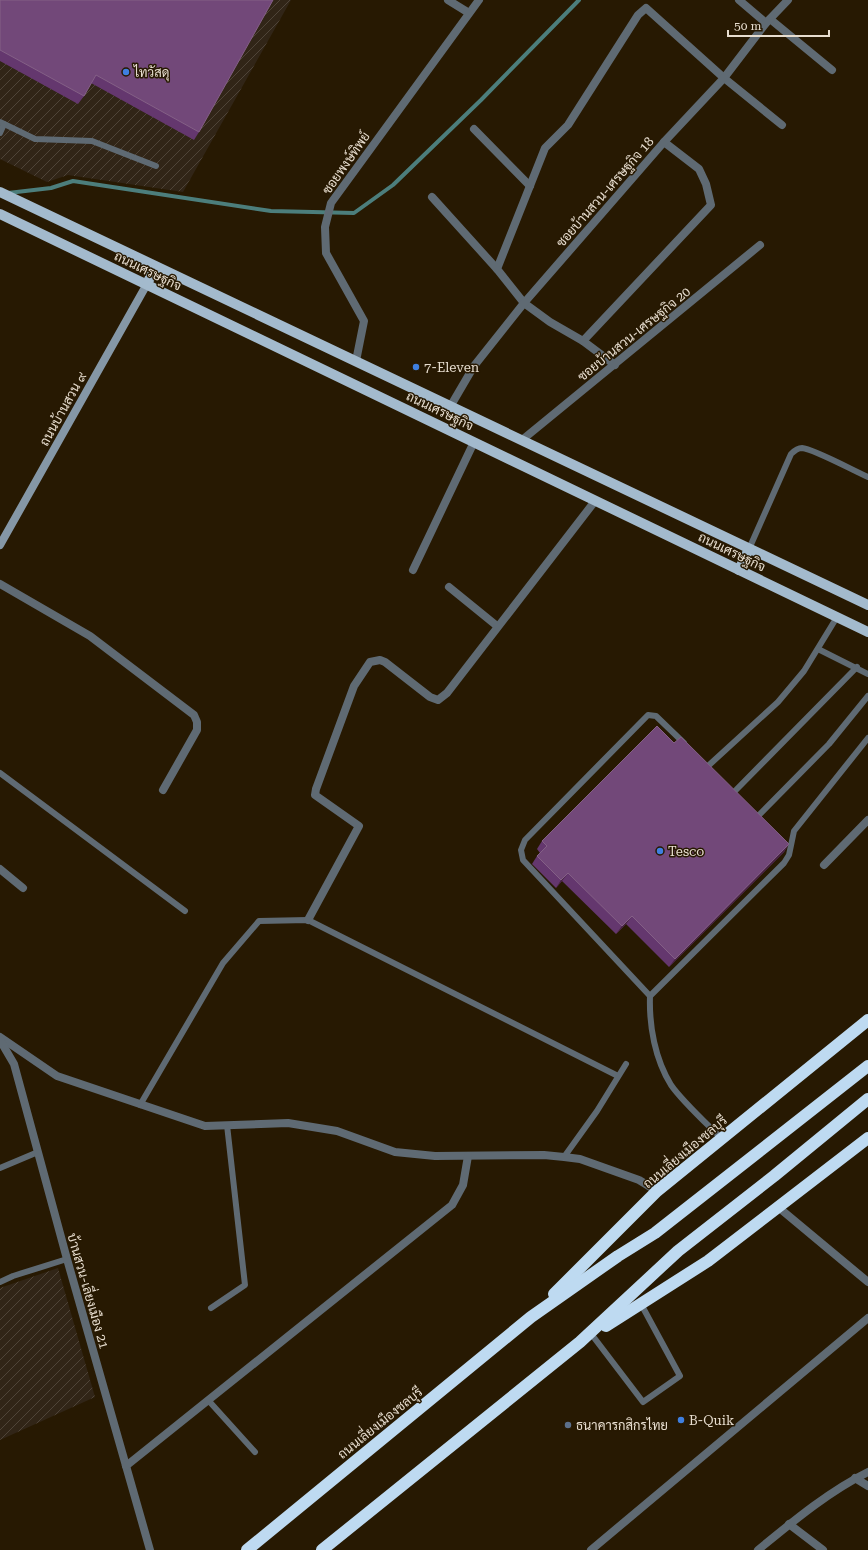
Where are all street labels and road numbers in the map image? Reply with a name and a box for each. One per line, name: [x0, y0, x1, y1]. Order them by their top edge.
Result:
street label: ซอยพงษ์ทิพย์: [317, 128, 373, 197]
street label: ซอยบ้านสวน-เศรษฐกิจ 18: [552, 133, 658, 251]
street label: ถนนเศรษฐกิจ: [112, 247, 184, 295]
street label: ซอยบ้านสวน-เศรษฐกิจ 20: [573, 282, 694, 385]
street label: ถนนบ้านสวน ๙: [35, 369, 89, 448]
street label: ถนนเศรษฐกิจ: [404, 387, 476, 435]
street label: ถนนเศรษฐกิจ: [696, 528, 768, 576]
street label: ถนนเลี่ยงเมืองชลบุรี: [637, 1109, 731, 1193]
street label: บ้านสวน-เลี่ยงเมือง 21: [64, 1230, 116, 1350]
street label: ถนนเลี่ยงเมืองชลบุรี: [331, 1380, 427, 1463]

